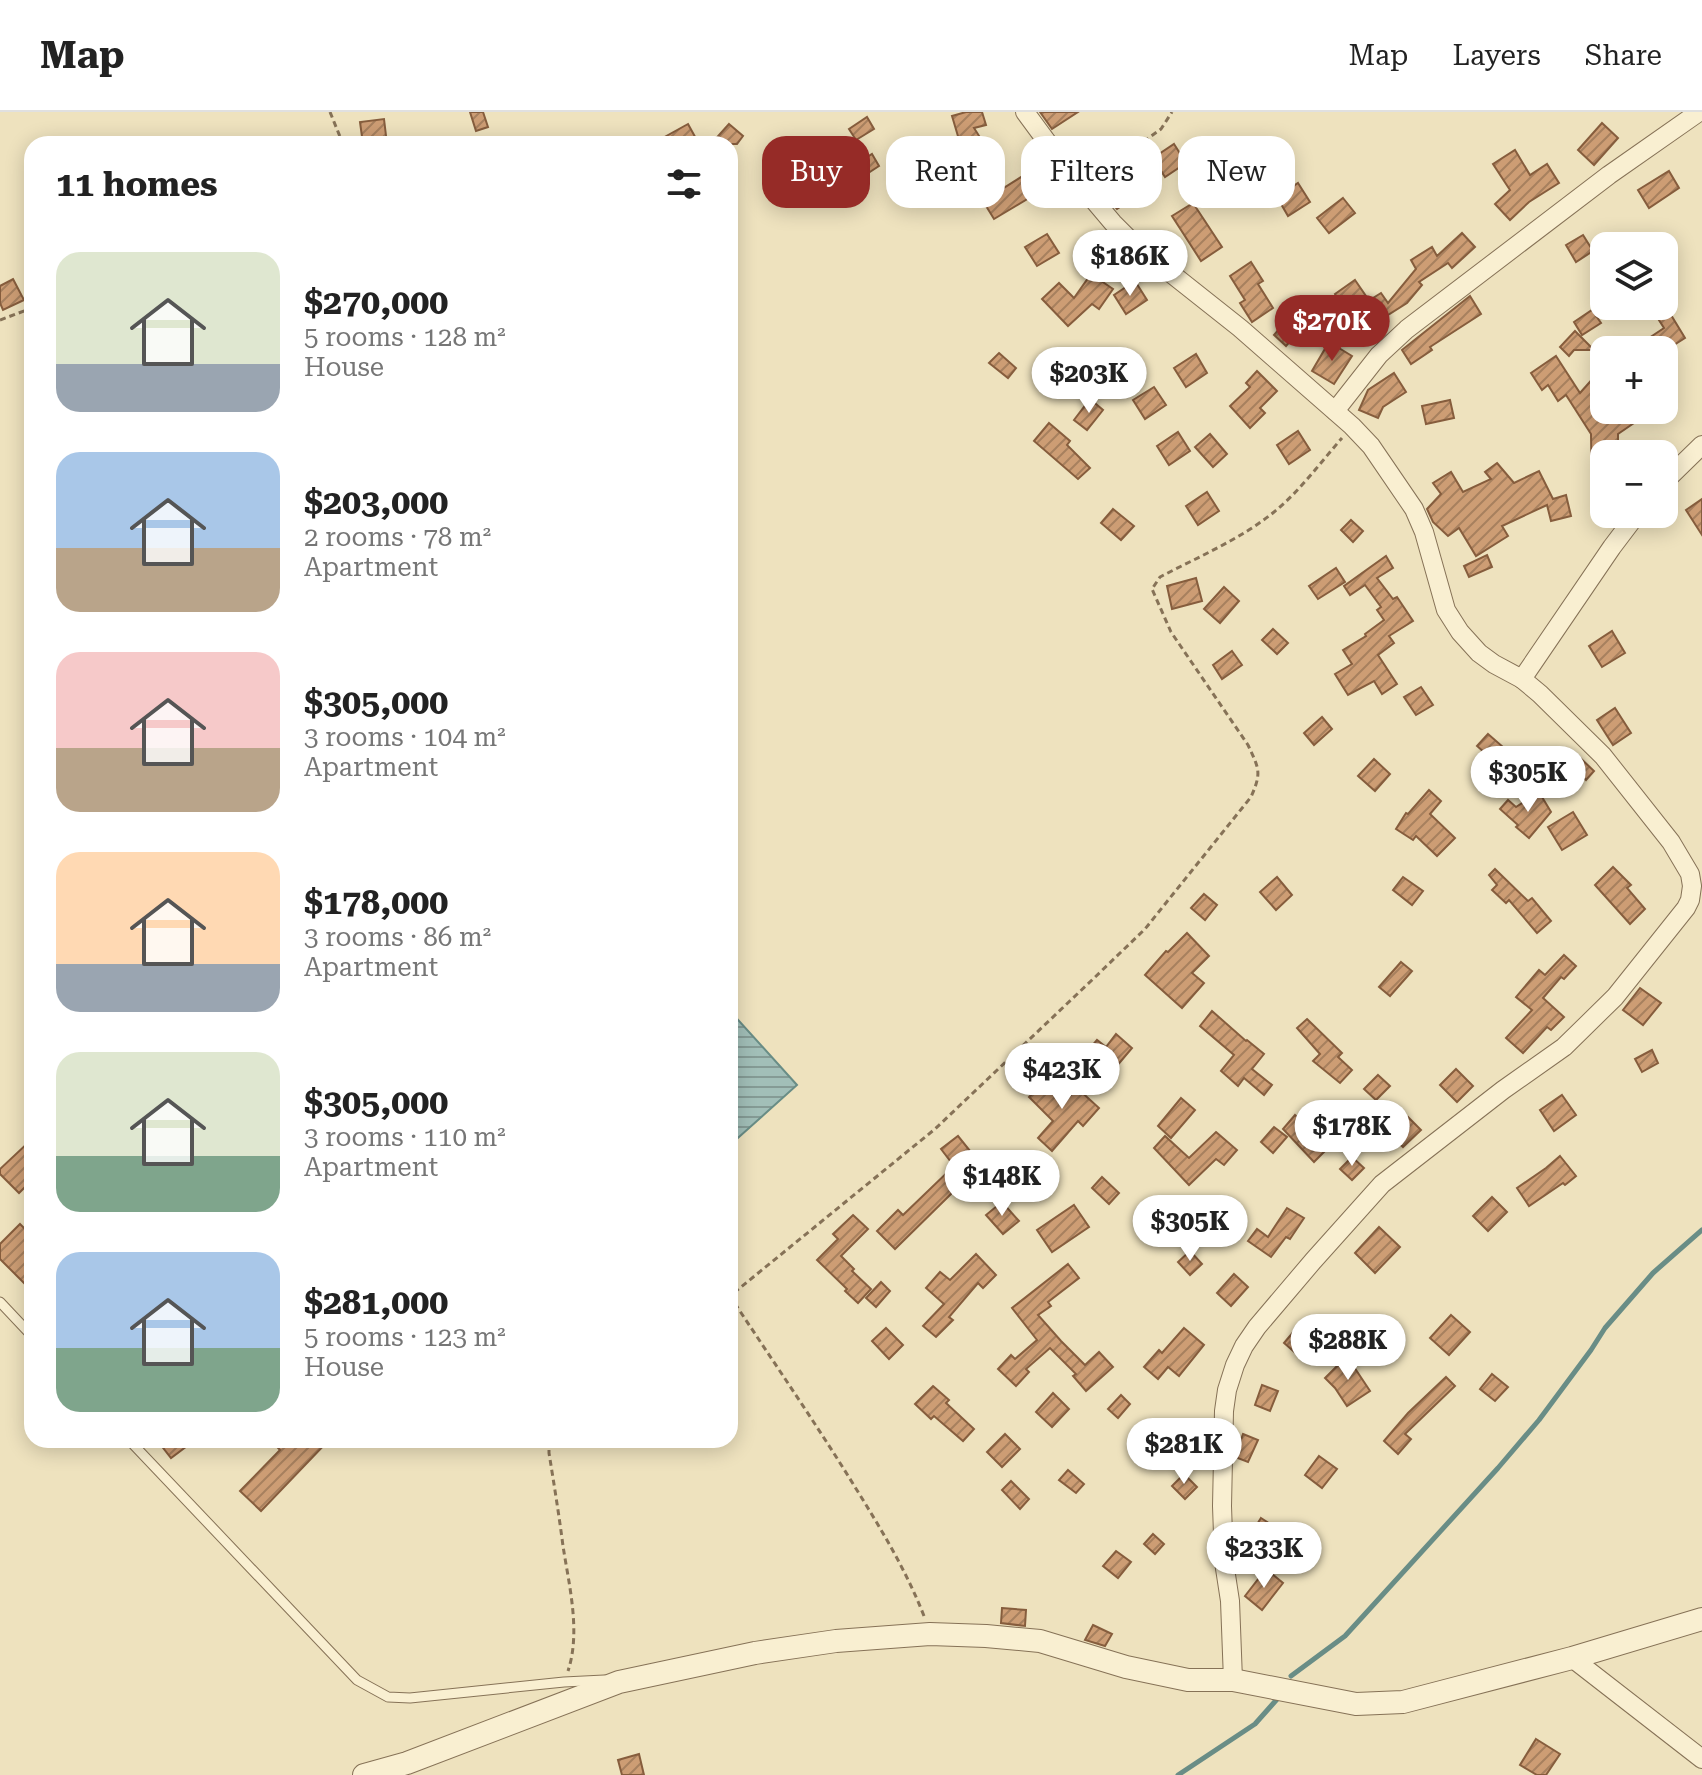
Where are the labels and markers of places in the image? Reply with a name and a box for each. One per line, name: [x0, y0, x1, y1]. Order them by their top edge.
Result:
pin: $186K: [1074, 230, 1186, 298]
pin: $270K: [1276, 295, 1388, 363]
pin: $203K: [1033, 347, 1145, 415]
pin: $305K: [1472, 746, 1584, 814]
pin: $423K: [1006, 1043, 1118, 1111]
pin: $178K: [1296, 1100, 1408, 1168]
pin: $148K: [946, 1150, 1058, 1218]
pin: $305K: [1134, 1195, 1246, 1263]
pin: $288K: [1292, 1314, 1404, 1382]
pin: $281K: [1128, 1418, 1240, 1486]
pin: $233K: [1208, 1522, 1320, 1590]

